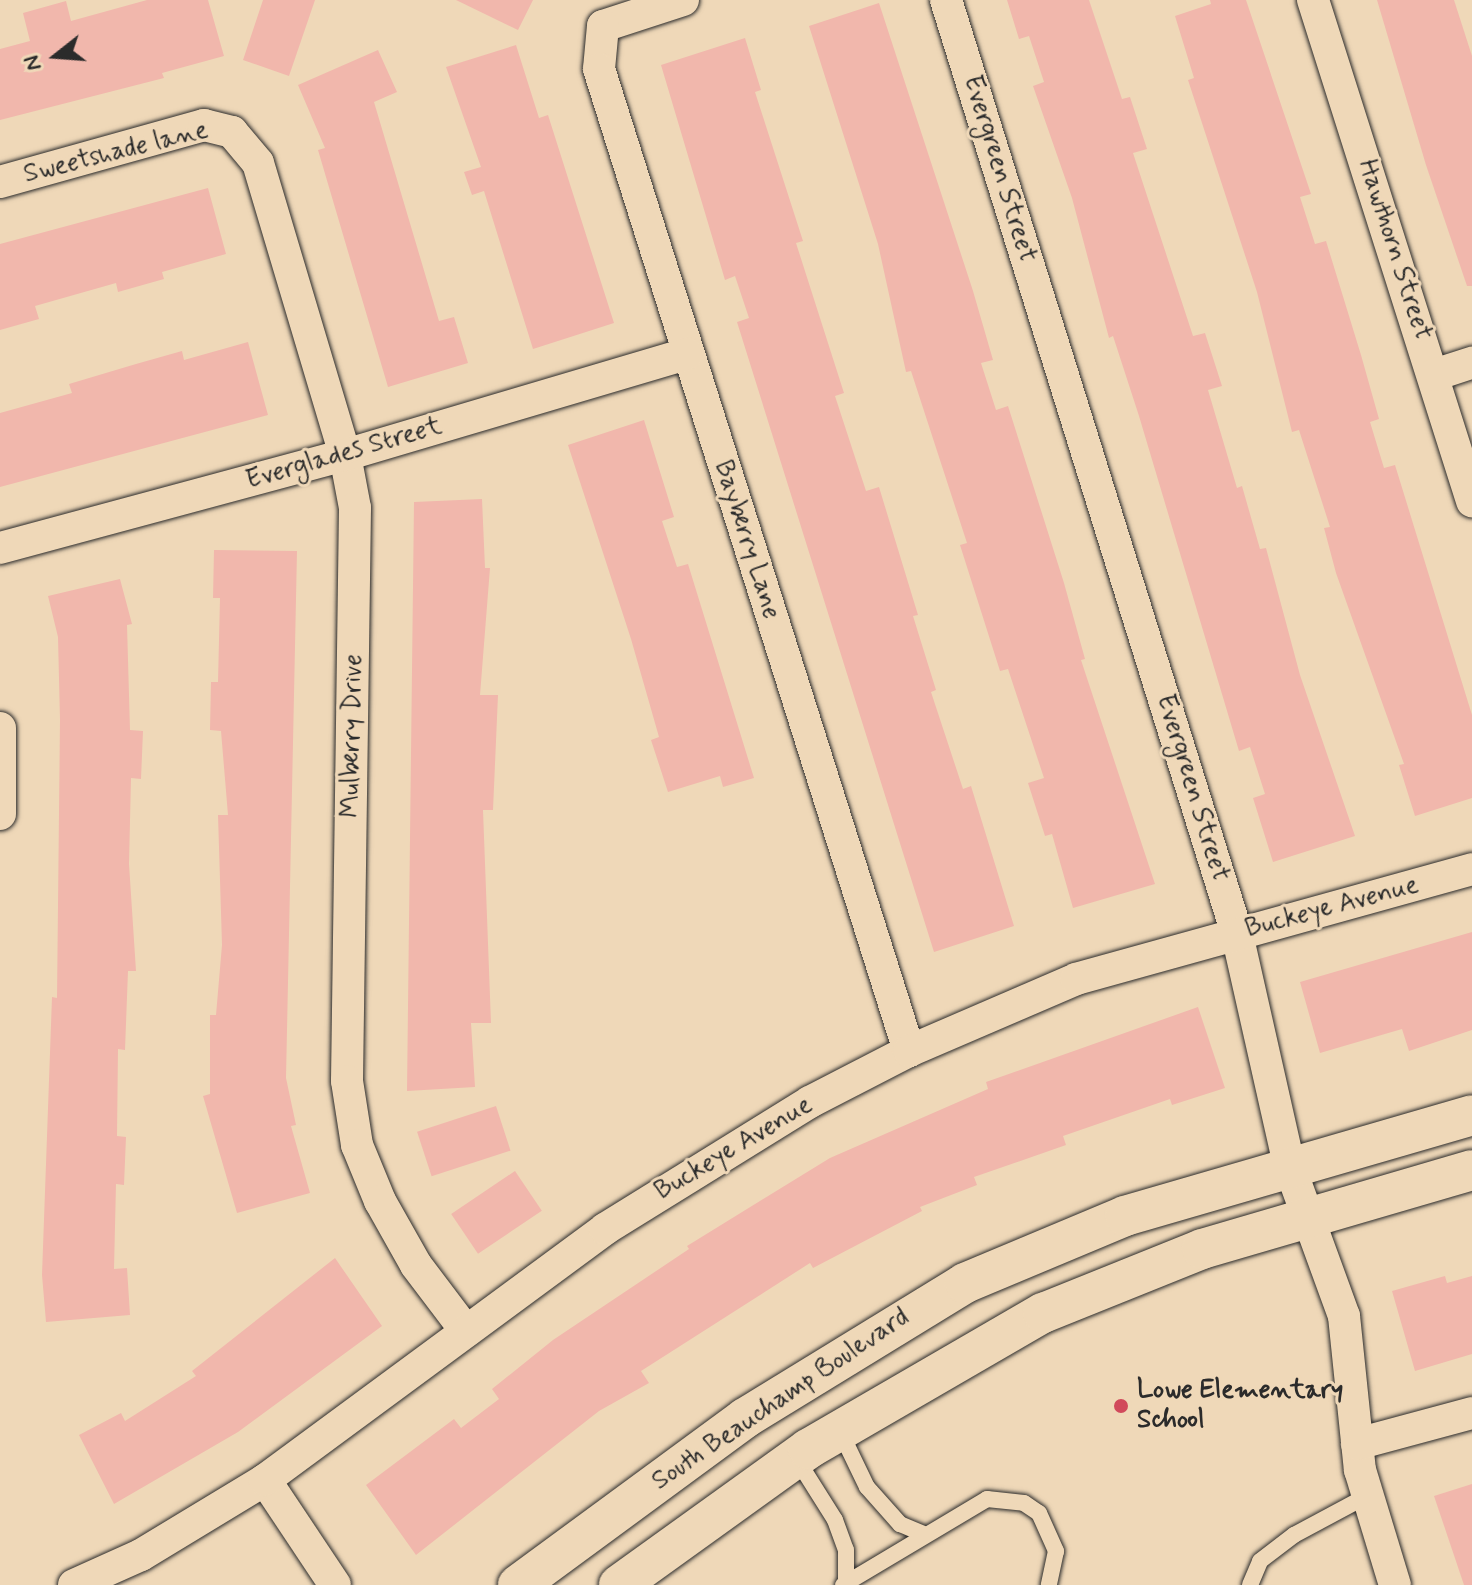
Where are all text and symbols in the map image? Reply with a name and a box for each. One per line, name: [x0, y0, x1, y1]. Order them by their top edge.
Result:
north arrow: [16, 16, 96, 96]
text: N: [18, 52, 49, 74]
street label: Evergreen Street: [956, 72, 1042, 266]
street label: Sweetshade lane: [25, 116, 207, 190]
street label: Hawthorn Street: [1350, 156, 1438, 344]
street label: Everglades Street: [243, 411, 445, 497]
street label: Bayberry Lane: [706, 457, 786, 623]
street label: Mulberry Drive: [336, 654, 370, 818]
street label: Evergreen Street: [1149, 691, 1235, 885]
street label: Buckeye Avenue: [1242, 870, 1422, 946]
street label: Buckeye Avenue: [650, 1090, 818, 1208]
street label: South Beauchamp Boulevard: [648, 1303, 914, 1497]
place label: Lowe Elementary School: [1137, 1375, 1342, 1436]
marker: Lowe Elementary School: [1112, 1397, 1130, 1415]

